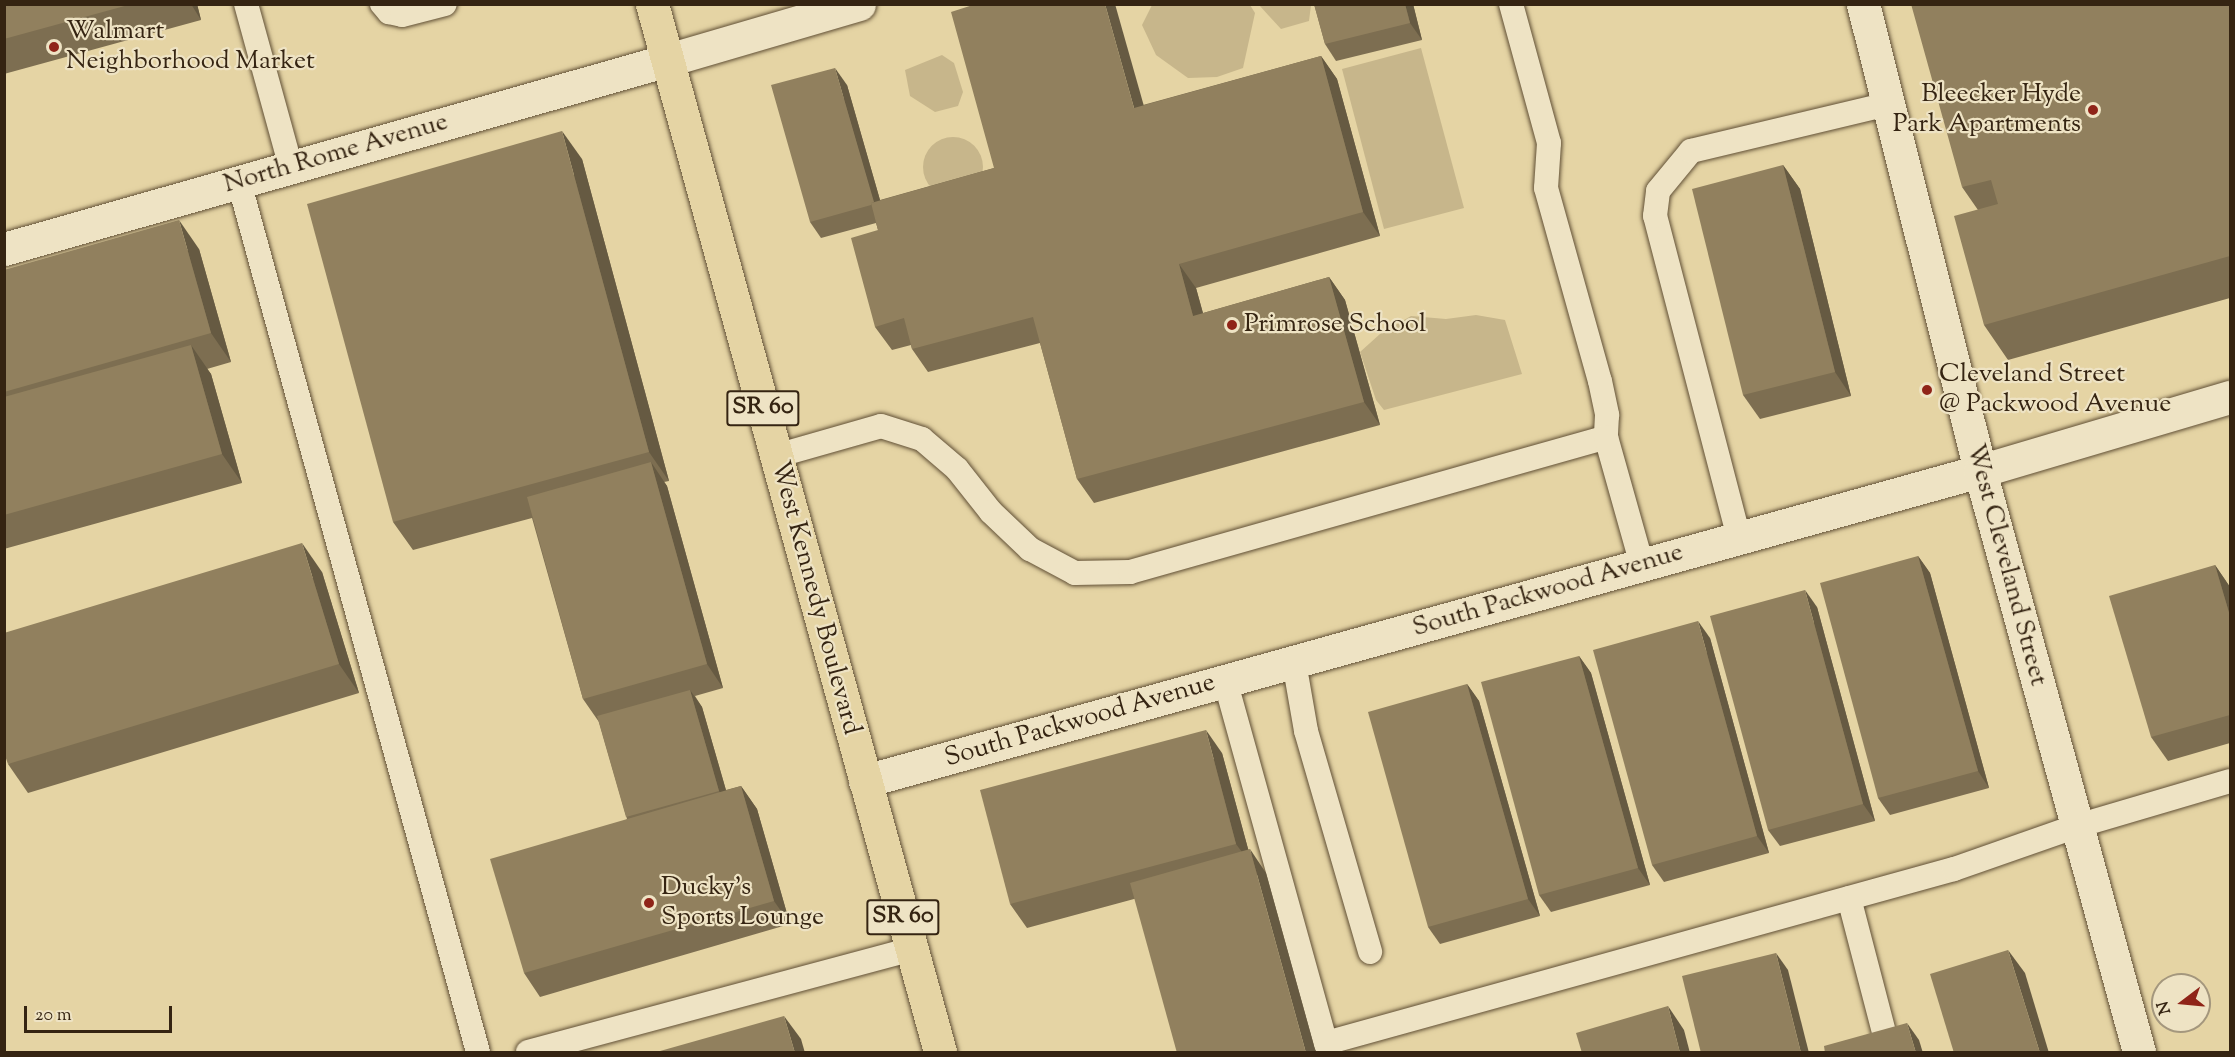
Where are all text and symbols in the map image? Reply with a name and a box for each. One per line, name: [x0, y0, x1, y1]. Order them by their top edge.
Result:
place label: Walmart Neighborhood Market: [66, 16, 315, 77]
marker: Walmart Neighborhood Market: [47, 40, 61, 54]
place label: Bleecker Hyde Park Apartments: [1893, 79, 2081, 140]
marker: Bleecker Hyde Park Apartments: [2086, 103, 2100, 117]
street label: North Rome Avenue: [220, 107, 452, 201]
place label: Primrose School: [1244, 309, 1426, 341]
marker: Primrose School: [1225, 318, 1239, 332]
place label: Cleveland Street @ Packwood Avenue: [1939, 359, 2171, 420]
marker: Cleveland Street @ Packwood Avenue: [1920, 383, 1934, 397]
road number: SR 60: [726, 387, 801, 429]
street label: West Cleveland Street: [1959, 441, 2053, 689]
street label: West Kennedy Boulevard: [763, 458, 867, 738]
street label: South Packwood Avenue: [1409, 537, 1687, 645]
street label: South Packwood Avenue: [941, 667, 1219, 775]
place label: Ducky's Sports Lounge: [661, 872, 824, 934]
marker: Ducky's Sports Lounge: [642, 896, 656, 910]
road number: SR 60: [866, 896, 940, 938]
north arrow: [2151, 973, 2211, 1033]
scale bar: [27, 994, 176, 1032]
text: N: [2152, 998, 2178, 1017]
text: 20 m: [35, 1003, 72, 1029]

